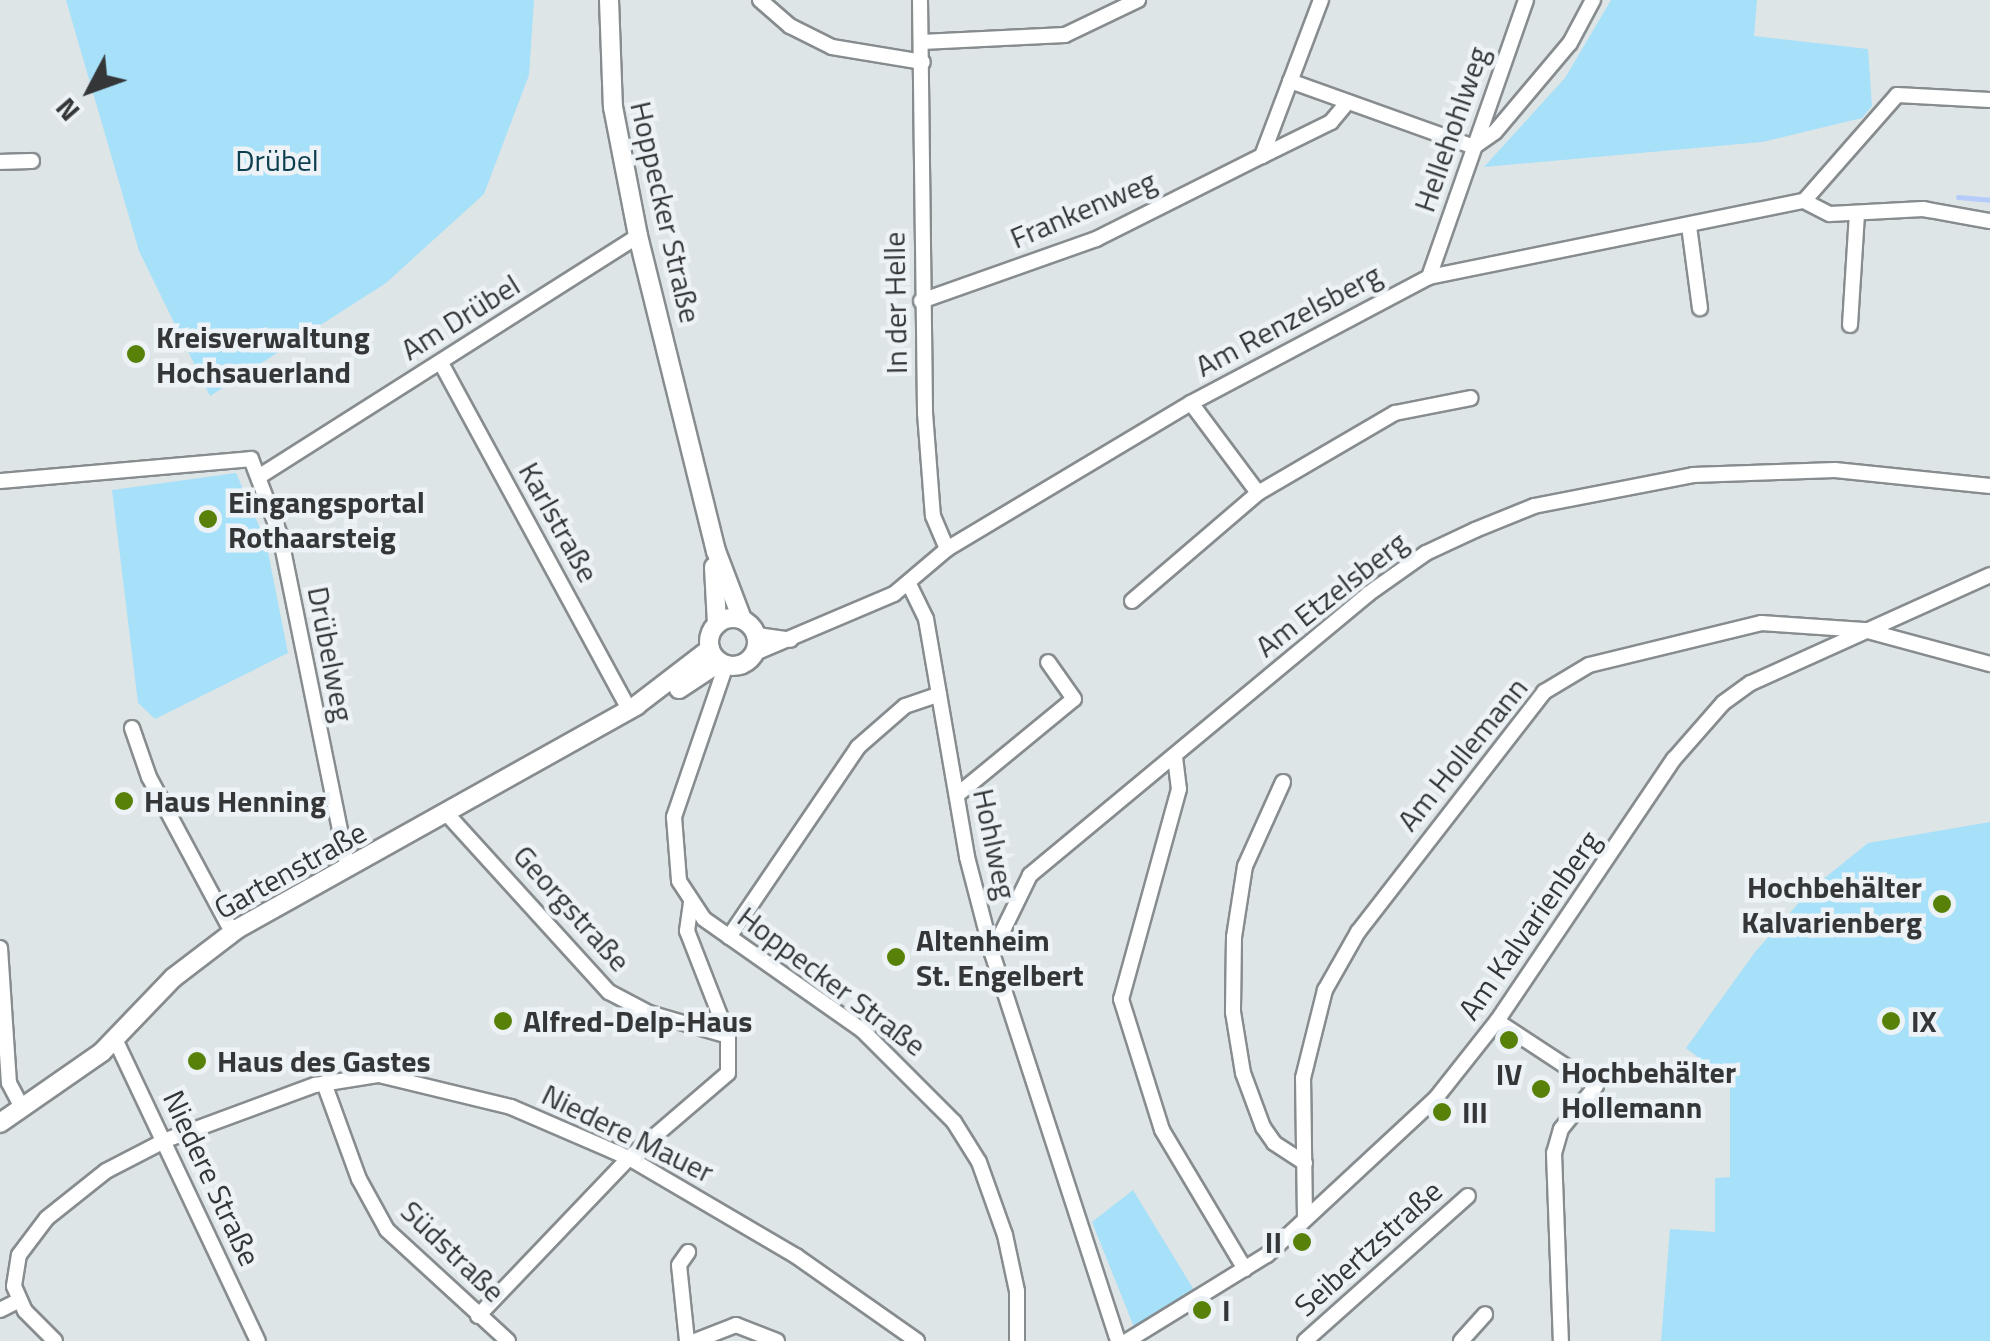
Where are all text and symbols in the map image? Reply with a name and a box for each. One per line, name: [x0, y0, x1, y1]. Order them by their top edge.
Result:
north arrow: [40, 40, 140, 140]
street label: Hellehohlweg: [1406, 42, 1496, 216]
text: N: [44, 89, 90, 131]
street label: Hoppecker Straße: [623, 98, 709, 326]
park label: Drübel: [235, 142, 319, 178]
street label: Frankenweg: [1005, 162, 1161, 256]
street label: In der Helle: [876, 232, 914, 374]
street label: Am Renzelsberg: [1189, 256, 1387, 384]
street label: Am Drübel: [394, 266, 526, 368]
place label: Kreisverwaltung Hochsauerland: [156, 319, 370, 390]
marker: Kreisverwaltung Hochsauerland: [125, 343, 147, 365]
street label: Karlstraße: [511, 456, 607, 588]
place label: Eingangsportal Rothaarsteig: [228, 484, 425, 554]
marker: Eingangsportal Rothaarsteig: [197, 508, 219, 530]
street label: Am Etzelsberg: [1248, 524, 1414, 664]
street label: Drübelweg: [300, 583, 362, 725]
street label: Am Hollemann: [1389, 670, 1535, 838]
place label: Haus Henning: [144, 783, 326, 819]
street label: Hohlweg: [966, 785, 1024, 903]
marker: Haus Henning: [113, 790, 135, 812]
street label: Gartenstraße: [208, 814, 372, 926]
street label: Am Kalvarienberg: [1450, 824, 1608, 1026]
street label: Georgstraße: [506, 837, 638, 979]
place label: Hochbehälter Kalvarienberg: [1741, 869, 1922, 940]
marker: Hochbehälter Kalvarienberg: [1931, 893, 1953, 915]
street label: Hoppecker Straße: [731, 899, 933, 1063]
place label: Altenheim St. Engelbert: [916, 922, 1084, 992]
marker: Altenheim St. Engelbert: [885, 946, 907, 968]
place label: Alfred-Delp-Haus: [523, 1003, 753, 1039]
place label: IX: [1911, 1003, 1937, 1039]
marker: Alfred-Delp-Haus: [492, 1010, 514, 1032]
marker: IX: [1880, 1010, 1902, 1032]
marker: IV: [1498, 1029, 1520, 1051]
place label: Haus des Gastes: [217, 1043, 431, 1079]
marker: Haus des Gastes: [186, 1050, 208, 1072]
place label: Hochbehälter Hollemann: [1561, 1054, 1736, 1124]
place label: IV: [1496, 1056, 1522, 1092]
street label: Niedere Mauer: [536, 1076, 720, 1190]
marker: Hochbehälter Hollemann: [1530, 1078, 1552, 1100]
street label: Niedere Straße: [156, 1085, 268, 1271]
place label: III: [1462, 1094, 1488, 1130]
marker: III: [1431, 1101, 1453, 1123]
street label: Seibertzstraße: [1287, 1172, 1449, 1324]
street label: Südstraße: [394, 1193, 512, 1309]
place label: II: [1265, 1224, 1282, 1260]
marker: II: [1291, 1231, 1313, 1253]
place label: I: [1222, 1292, 1231, 1328]
marker: I: [1191, 1299, 1213, 1321]

